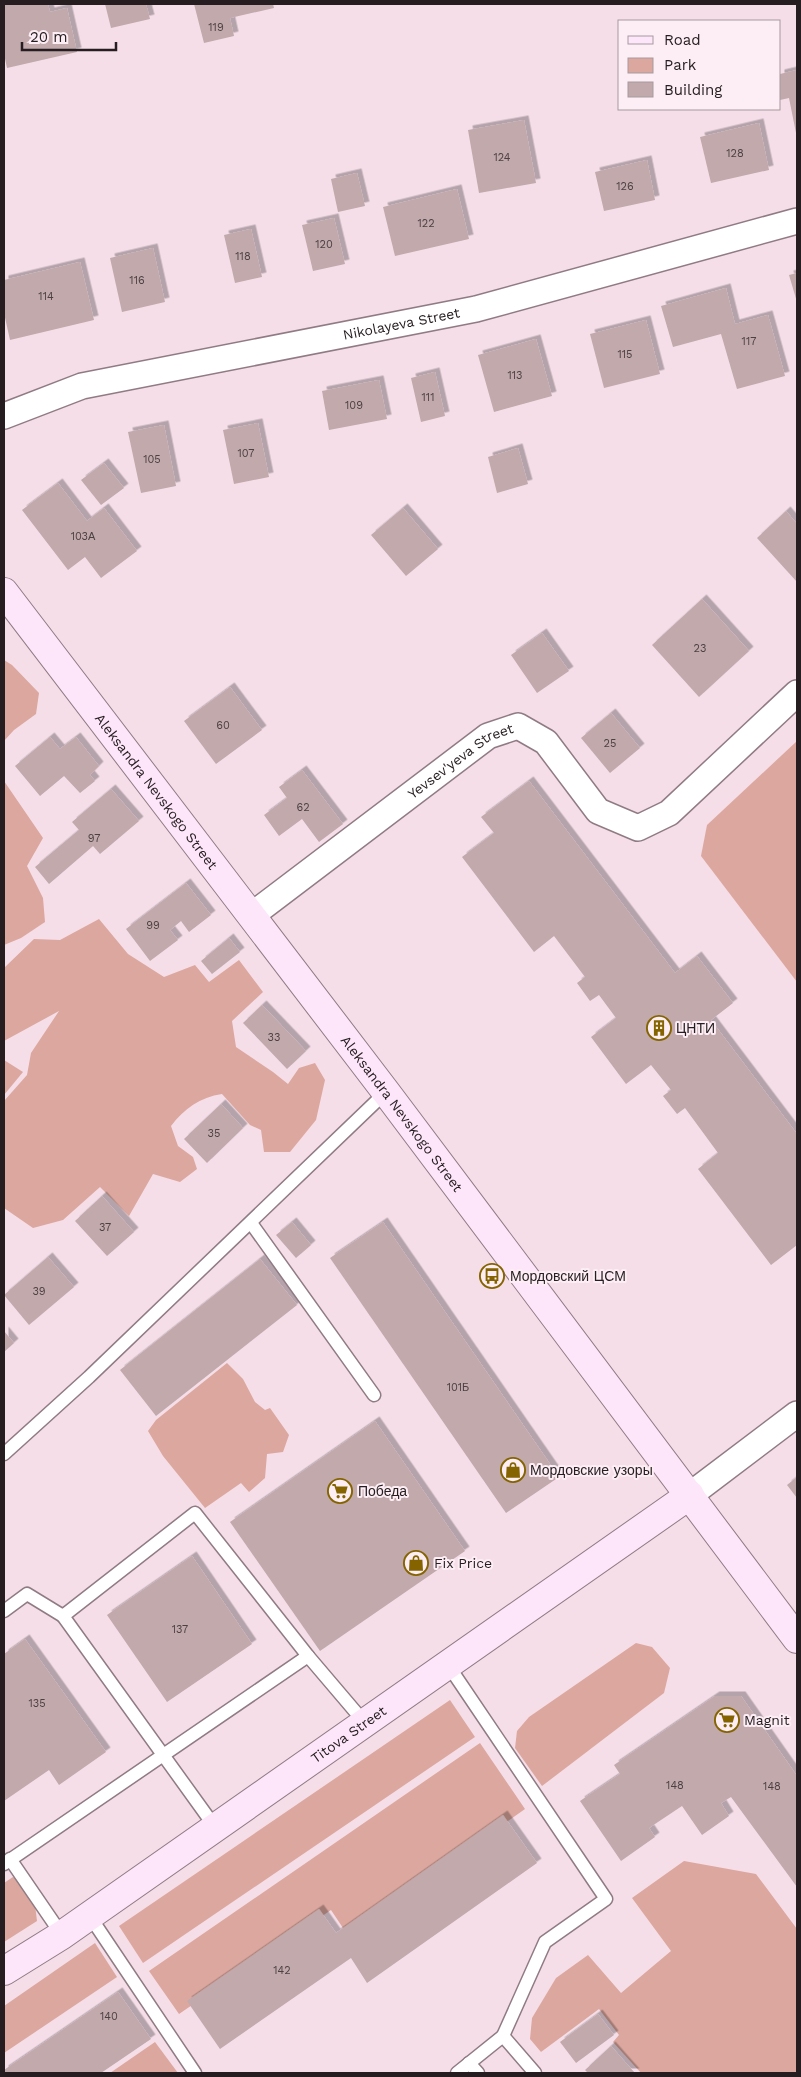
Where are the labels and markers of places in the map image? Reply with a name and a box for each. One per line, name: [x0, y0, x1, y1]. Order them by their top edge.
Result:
building icon: ЦНТИ: [646, 1015, 672, 1041]
place label: ЦНТИ: [676, 1020, 715, 1036]
bus stop icon: Мордовский ЦСМ: [479, 1263, 505, 1289]
place label: Мордовский ЦСМ: [510, 1268, 626, 1284]
shop icon: Мордовские узоры: [500, 1457, 526, 1483]
place label: Мордовские узоры: [530, 1462, 653, 1478]
supermarket icon: Победа: [327, 1478, 353, 1504]
place label: Победа: [358, 1483, 407, 1499]
shop icon: Fix Price: [403, 1550, 429, 1576]
place label: Fix Price: [434, 1555, 492, 1571]
supermarket icon: Magnit: [714, 1707, 740, 1733]
place label: Magnit: [744, 1712, 790, 1728]

